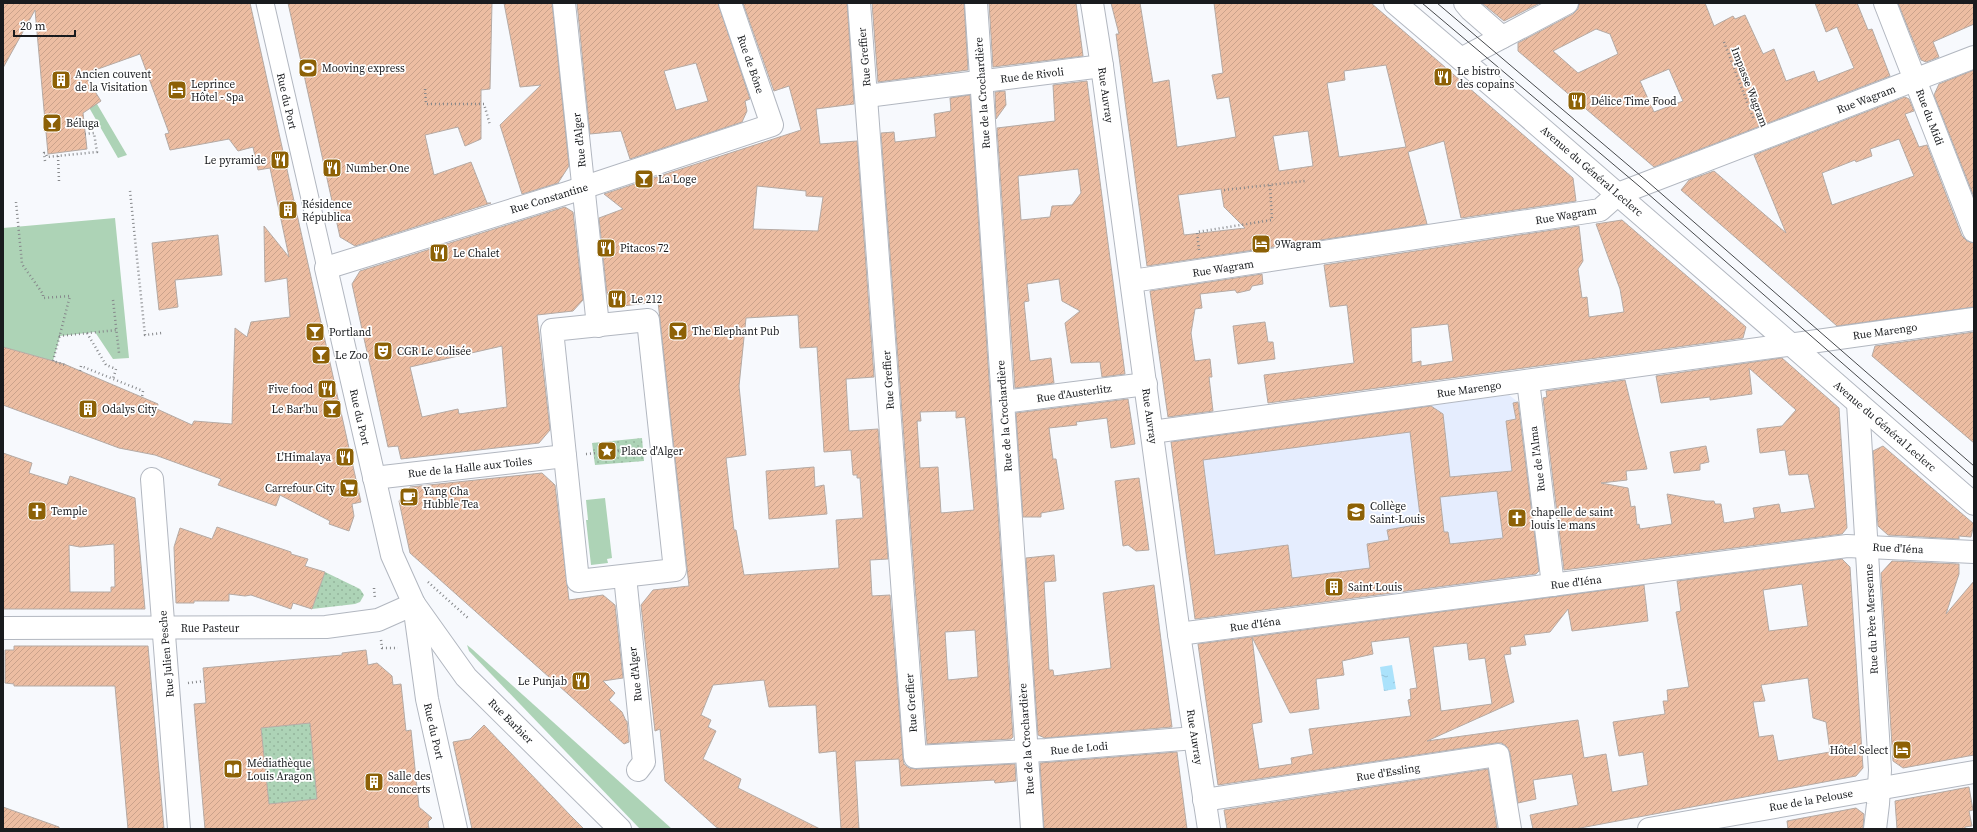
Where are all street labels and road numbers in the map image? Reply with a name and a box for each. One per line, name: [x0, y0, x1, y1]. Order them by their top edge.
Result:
street label: Rue Greffier: [854, 26, 875, 87]
street label: Rue de Bône: [733, 33, 768, 96]
street label: Rue de la Crochardière: [971, 36, 994, 149]
street label: Impasse Wagram: [1727, 45, 1772, 129]
street label: Rue de Rivoli: [999, 64, 1065, 87]
street label: Rue Auvray: [1094, 66, 1117, 124]
street label: Rue du Port: [273, 71, 300, 131]
street label: Rue Wagram: [1834, 81, 1898, 118]
street label: Rue du Midi: [1912, 87, 1947, 148]
street label: Rue d'Alger: [569, 112, 590, 168]
street label: Avenue du Général Leclerc: [1537, 123, 1647, 221]
street label: Rue Constantine: [508, 179, 590, 217]
street label: Rue Wagram: [1534, 203, 1598, 228]
street label: Rue Wagram: [1191, 256, 1255, 281]
street label: Rue Marengo: [1852, 320, 1918, 343]
street label: Rue Greffier: [879, 350, 898, 410]
street label: Rue de la Crochardière: [993, 359, 1016, 472]
street label: Rue Marengo: [1436, 378, 1502, 401]
street label: Avenue du Général Leclerc: [1830, 378, 1940, 476]
street label: Rue d'Austerlitz: [1036, 381, 1113, 406]
street label: Rue du Port: [346, 387, 373, 447]
street label: Rue Auvray: [1138, 387, 1161, 445]
street label: Rue de l'Alma: [1526, 425, 1549, 493]
street label: Rue de la Halle aux Toiles: [407, 453, 533, 481]
street label: Rue d'Iéna: [1872, 540, 1924, 557]
street label: Rue du Père Mersenne: [1861, 563, 1882, 674]
street label: Rue d'Iéna: [1550, 572, 1603, 593]
street label: Rue Julien Pesche: [155, 609, 178, 698]
street label: Rue d'Iéna: [1229, 613, 1282, 635]
street label: Rue Pasteur: [181, 621, 240, 636]
street label: Rue d'Alger: [625, 646, 646, 702]
street label: Rue Greffier: [902, 673, 921, 733]
street label: Rue de la Crochardière: [1015, 682, 1038, 795]
street label: Rue Barbier: [485, 695, 537, 748]
street label: Rue du Port: [420, 701, 447, 761]
street label: Rue Auvray: [1183, 708, 1206, 766]
street label: Rue de Lodi: [1049, 738, 1109, 758]
street label: Rue d'Essling: [1355, 760, 1421, 785]
street label: Rue de la Pelouse: [1768, 786, 1855, 815]

